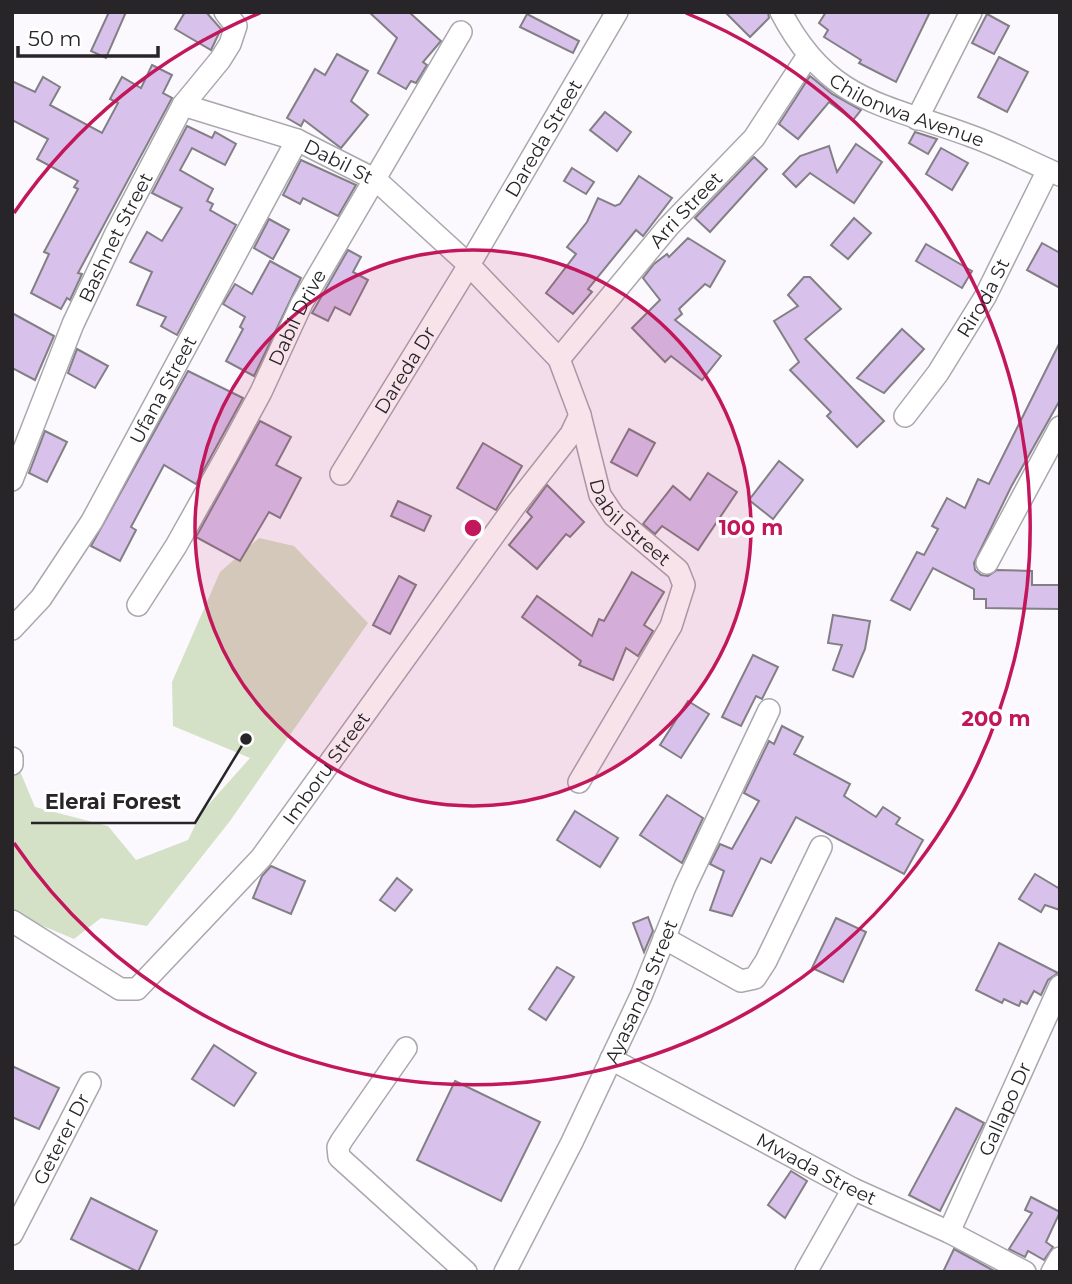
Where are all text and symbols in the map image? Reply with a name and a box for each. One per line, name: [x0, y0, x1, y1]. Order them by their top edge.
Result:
scale bar: [18, 14, 158, 58]
text: 50 m: [28, 26, 82, 51]
street label: Chilonwa Avenue: [825, 68, 988, 152]
street label: Dareda Street: [500, 75, 587, 201]
street label: Dabil St: [300, 134, 377, 188]
street label: Arri Street: [644, 166, 727, 252]
street label: Bashnet Street: [73, 168, 157, 306]
street label: Riroda St: [952, 254, 1014, 341]
street label: Dabil Drive: [263, 265, 331, 369]
street label: Dareda Dr: [369, 322, 440, 418]
street label: Ufana Street: [124, 331, 201, 448]
street label: Dabil Street: [585, 476, 676, 571]
text: 100 m: [719, 515, 783, 540]
centre of rings: [461, 516, 485, 540]
text: 200 m: [962, 706, 1030, 731]
street label: Imboru Street: [278, 707, 374, 829]
callout: Elerai Forest: [31, 781, 195, 823]
text: Elerai Forest: [45, 789, 181, 814]
street label: Ayasanda Street: [599, 916, 682, 1067]
street label: Gallapo Dr: [973, 1058, 1036, 1159]
street label: Geterer Dr: [28, 1089, 94, 1189]
street label: Mwada Street: [753, 1128, 880, 1210]

